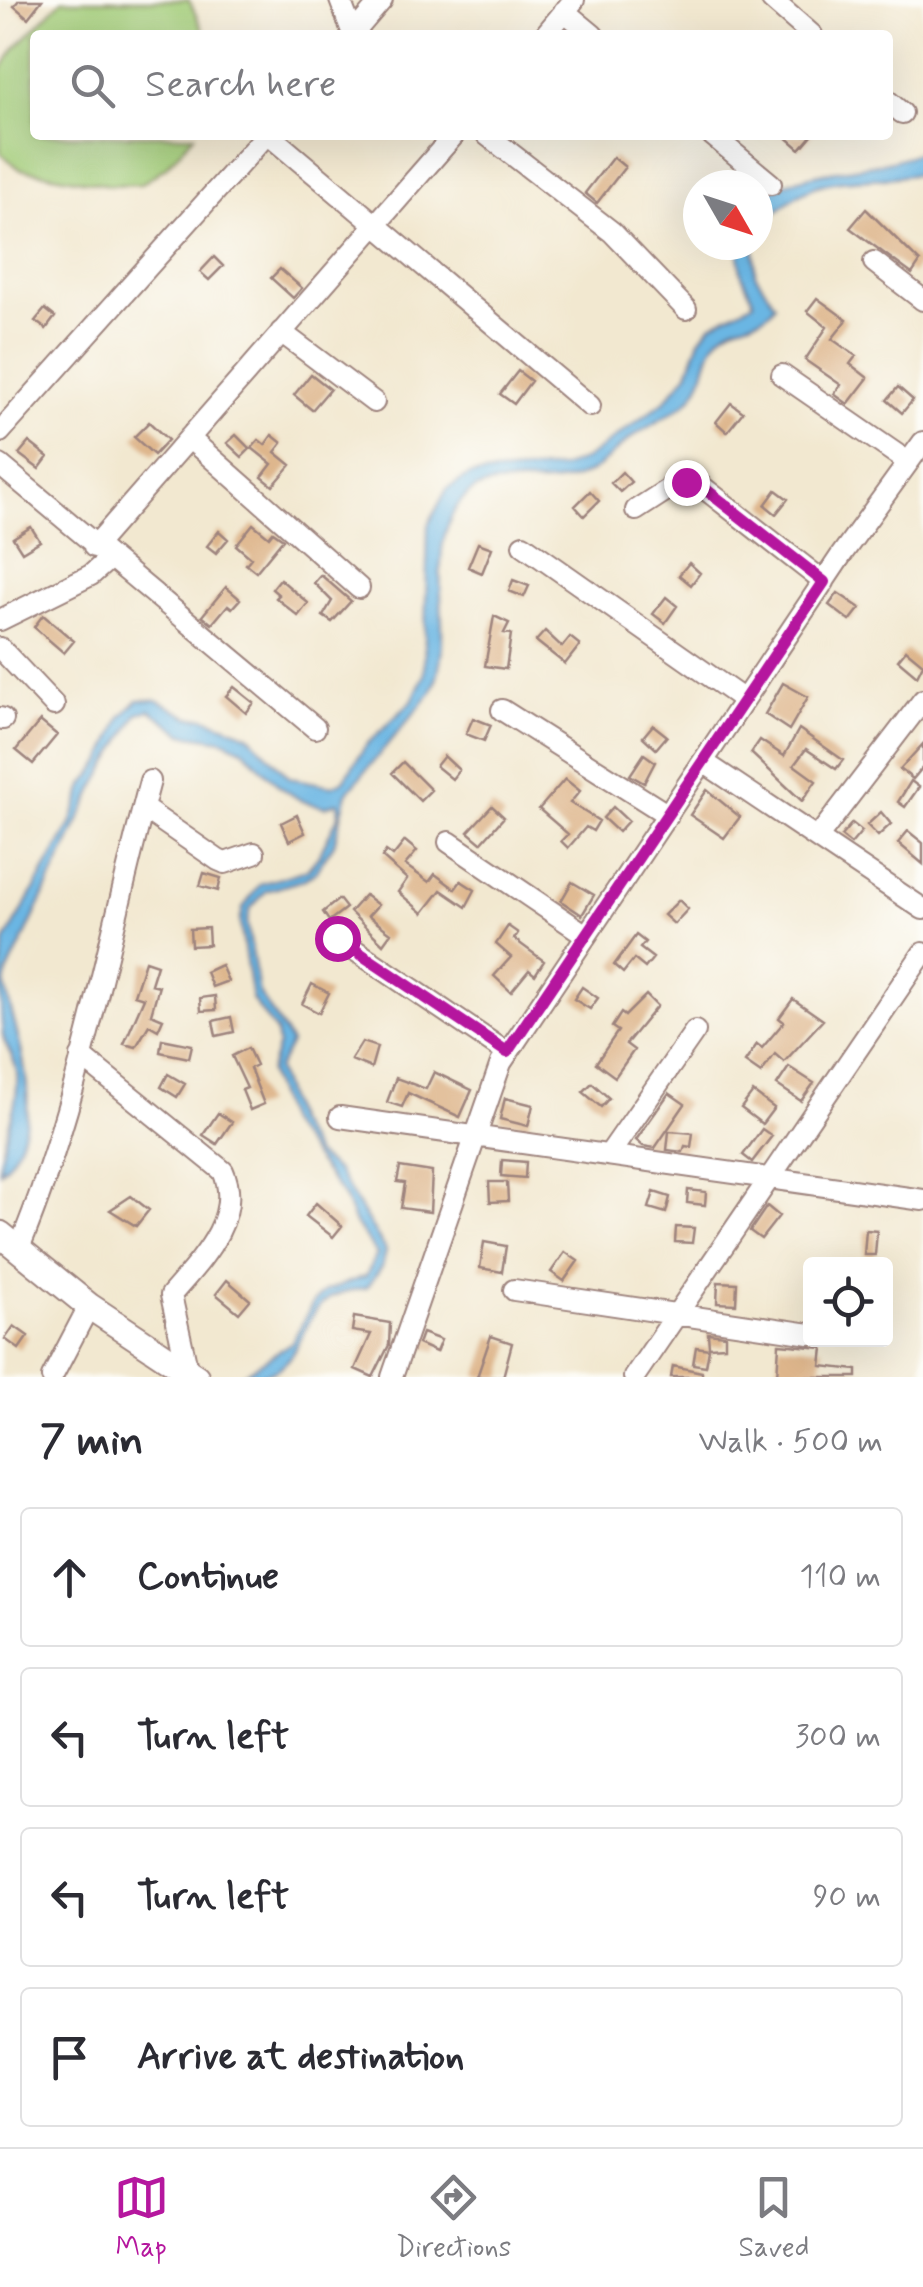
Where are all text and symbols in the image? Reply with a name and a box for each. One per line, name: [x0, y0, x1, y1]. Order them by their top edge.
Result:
search box: [30, 30, 893, 140]
icon: search: [65, 58, 120, 113]
text: Search here: [145, 61, 336, 110]
north arrow: [683, 170, 773, 260]
route end: [664, 460, 710, 506]
route start: [315, 916, 361, 962]
map controls: [803, 1257, 893, 1347]
button: locate: [803, 1257, 893, 1347]
text: 7 min: [40, 1415, 143, 1470]
text: Walk · 500 m: [698, 1421, 883, 1463]
icon: ahead: [42, 1550, 97, 1605]
text: Continue: [137, 1553, 279, 1602]
text: 110 m: [800, 1556, 881, 1598]
icon: left: [42, 1710, 97, 1765]
text: Turn left: [137, 1713, 289, 1762]
text: 300 m: [795, 1716, 881, 1758]
icon: left: [42, 1870, 97, 1925]
text: Turn left: [137, 1873, 289, 1922]
text: 90 m: [813, 1876, 881, 1918]
icon: arrive: [42, 2030, 97, 2085]
text: Arrive at destination: [137, 2033, 464, 2082]
tab: Map: [114, 2170, 169, 2267]
tab: Directions: [396, 2170, 511, 2267]
tab: Saved: [739, 2170, 809, 2267]

